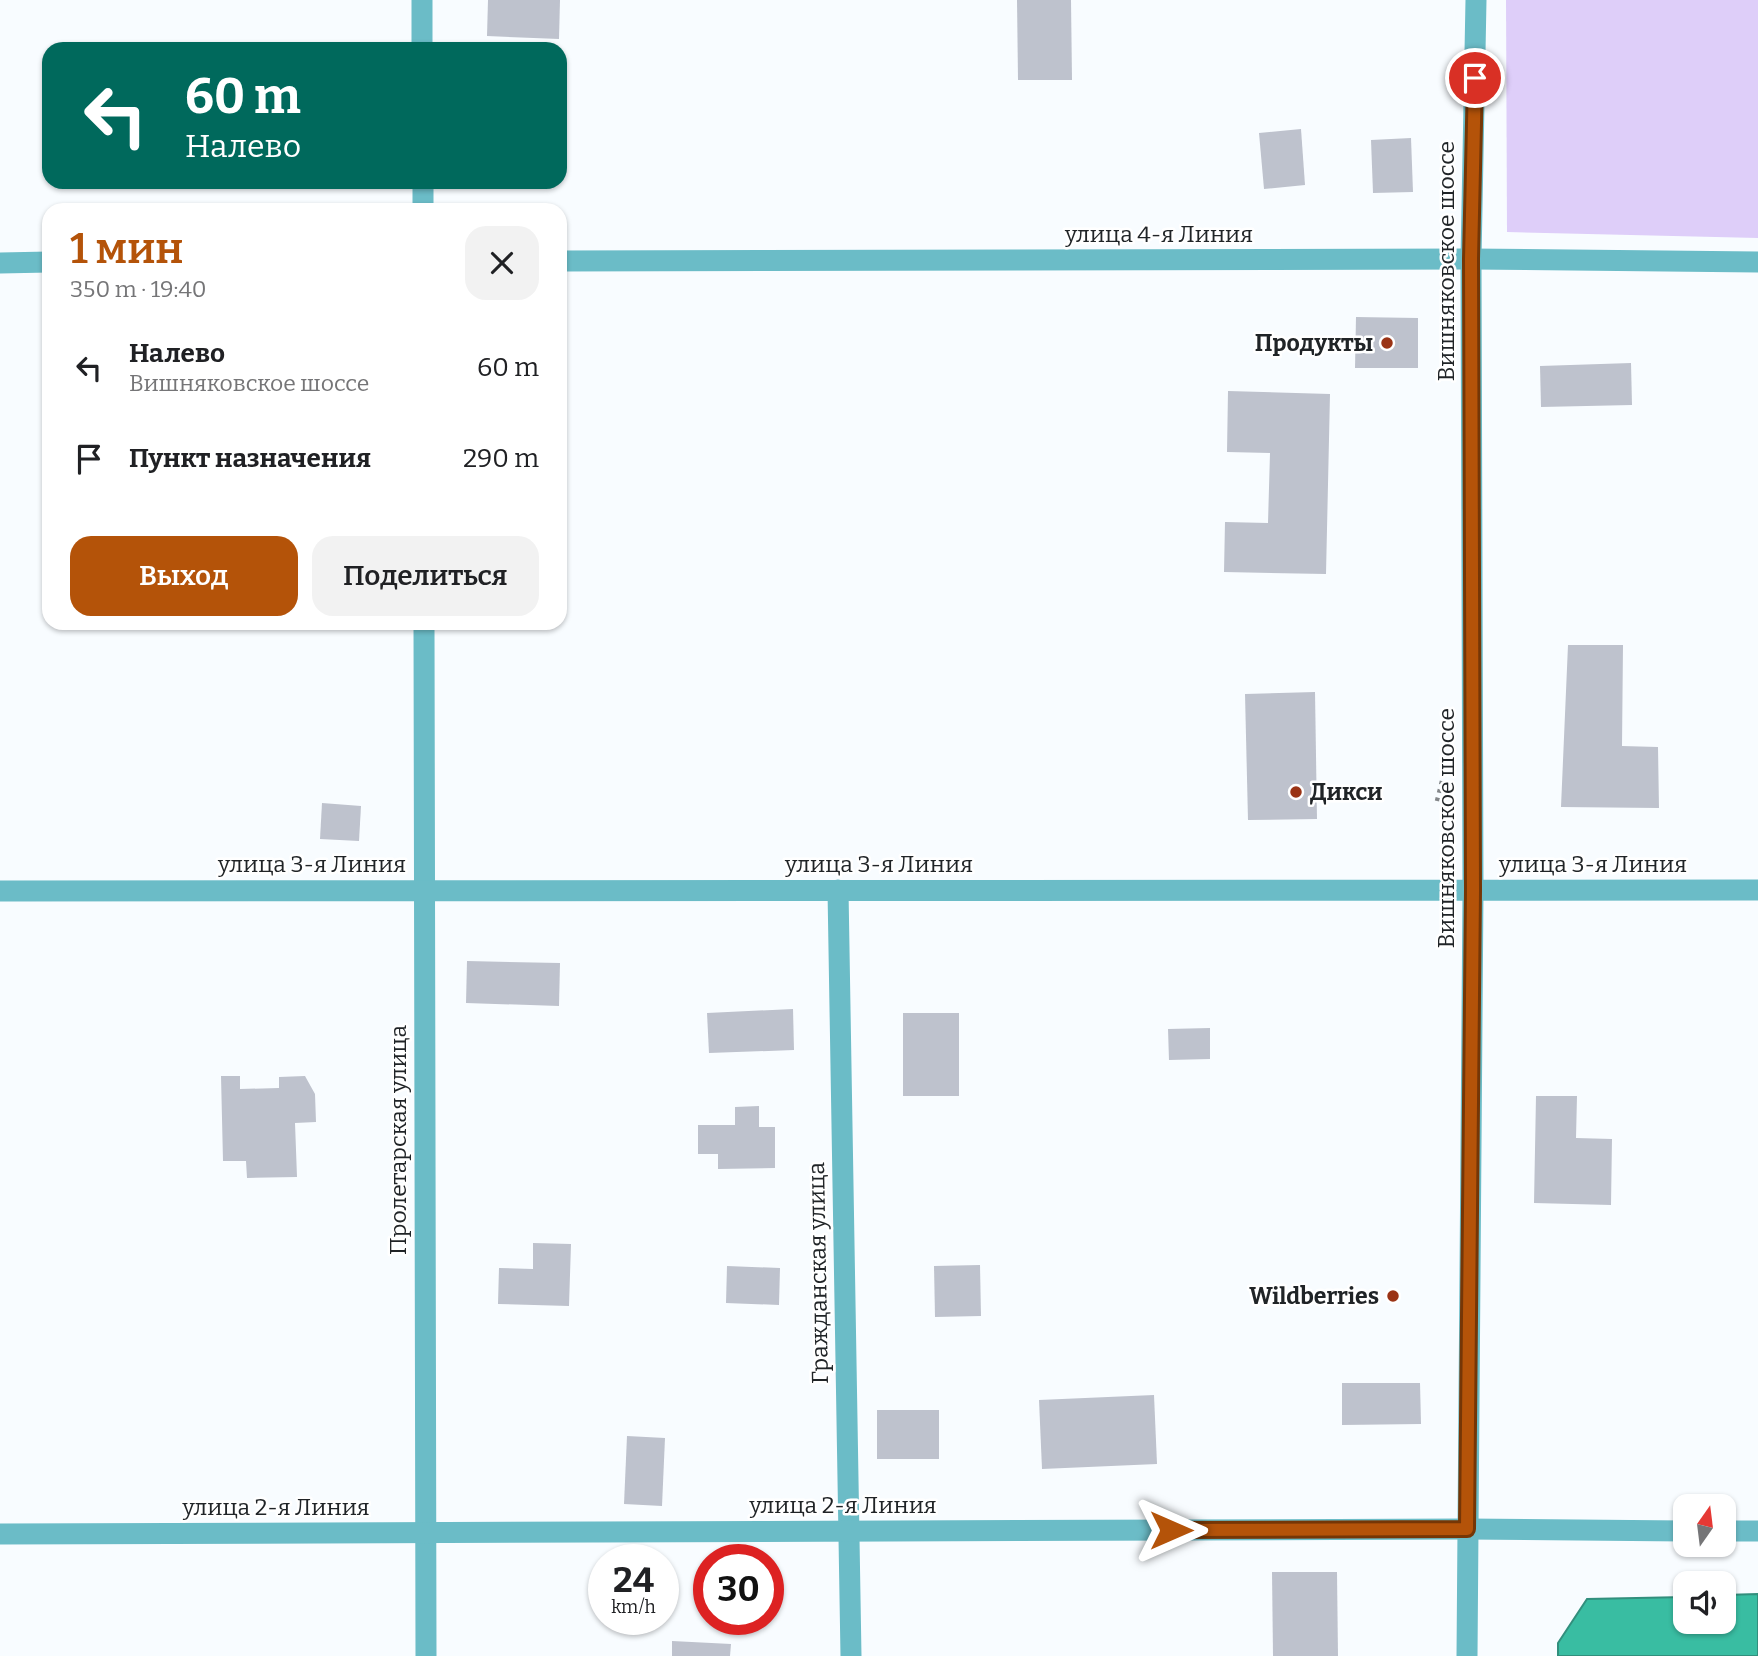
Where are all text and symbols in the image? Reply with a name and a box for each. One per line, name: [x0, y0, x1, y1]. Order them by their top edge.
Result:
pin: [1445, 48, 1505, 108]
icon: arrive: [1456, 59, 1494, 97]
text: 60 m: [185, 67, 301, 126]
icon: left: [70, 70, 161, 161]
text: Налево: [185, 127, 301, 165]
street label: Вишняковское шоссе: [1432, 141, 1460, 381]
street label: улица 4-я Линия: [1064, 220, 1253, 248]
text: 1 мин: [70, 224, 183, 274]
button: close: [465, 226, 539, 300]
text: 350 m · 19:40: [70, 275, 207, 303]
place label: Продукты: [1255, 329, 1373, 357]
marker: Продукты: [1379, 335, 1395, 351]
text: Налево: [129, 338, 225, 369]
icon: left: [70, 349, 108, 387]
text: 60 m: [477, 352, 539, 383]
text: Вишняковское шоссе: [129, 369, 369, 397]
icon: arrive: [70, 440, 108, 478]
text: Пункт назначения: [129, 443, 371, 474]
text: 290 m: [463, 443, 539, 474]
button: Выход: [70, 536, 298, 616]
button: Поделиться: [312, 536, 539, 616]
street label: Вишняковское шоссе: [1432, 708, 1460, 948]
place label: Дикси: [1310, 778, 1383, 806]
marker: Дикси: [1288, 784, 1304, 800]
street label: улица 3-я Линия: [217, 850, 406, 878]
street label: улица 3-я Линия: [784, 850, 973, 878]
street label: улица 3-я Линия: [1498, 850, 1687, 878]
street label: Пролетарская улица: [384, 1025, 412, 1255]
street label: Гражданская улица: [802, 1161, 834, 1384]
place label: Wildberries: [1249, 1282, 1379, 1310]
marker: Wildberries: [1385, 1288, 1401, 1304]
street label: улица 2-я Линия: [748, 1491, 937, 1519]
street label: улица 2-я Линия: [181, 1493, 370, 1521]
position arrow: [1134, 1493, 1208, 1567]
north arrow: [1673, 1494, 1736, 1558]
map controls: [1673, 1494, 1736, 1634]
speed limit sign: 30: [693, 1544, 784, 1635]
text: 24: [613, 1559, 654, 1601]
button: sound: [1673, 1571, 1736, 1634]
text: km/h: [611, 1596, 656, 1618]

